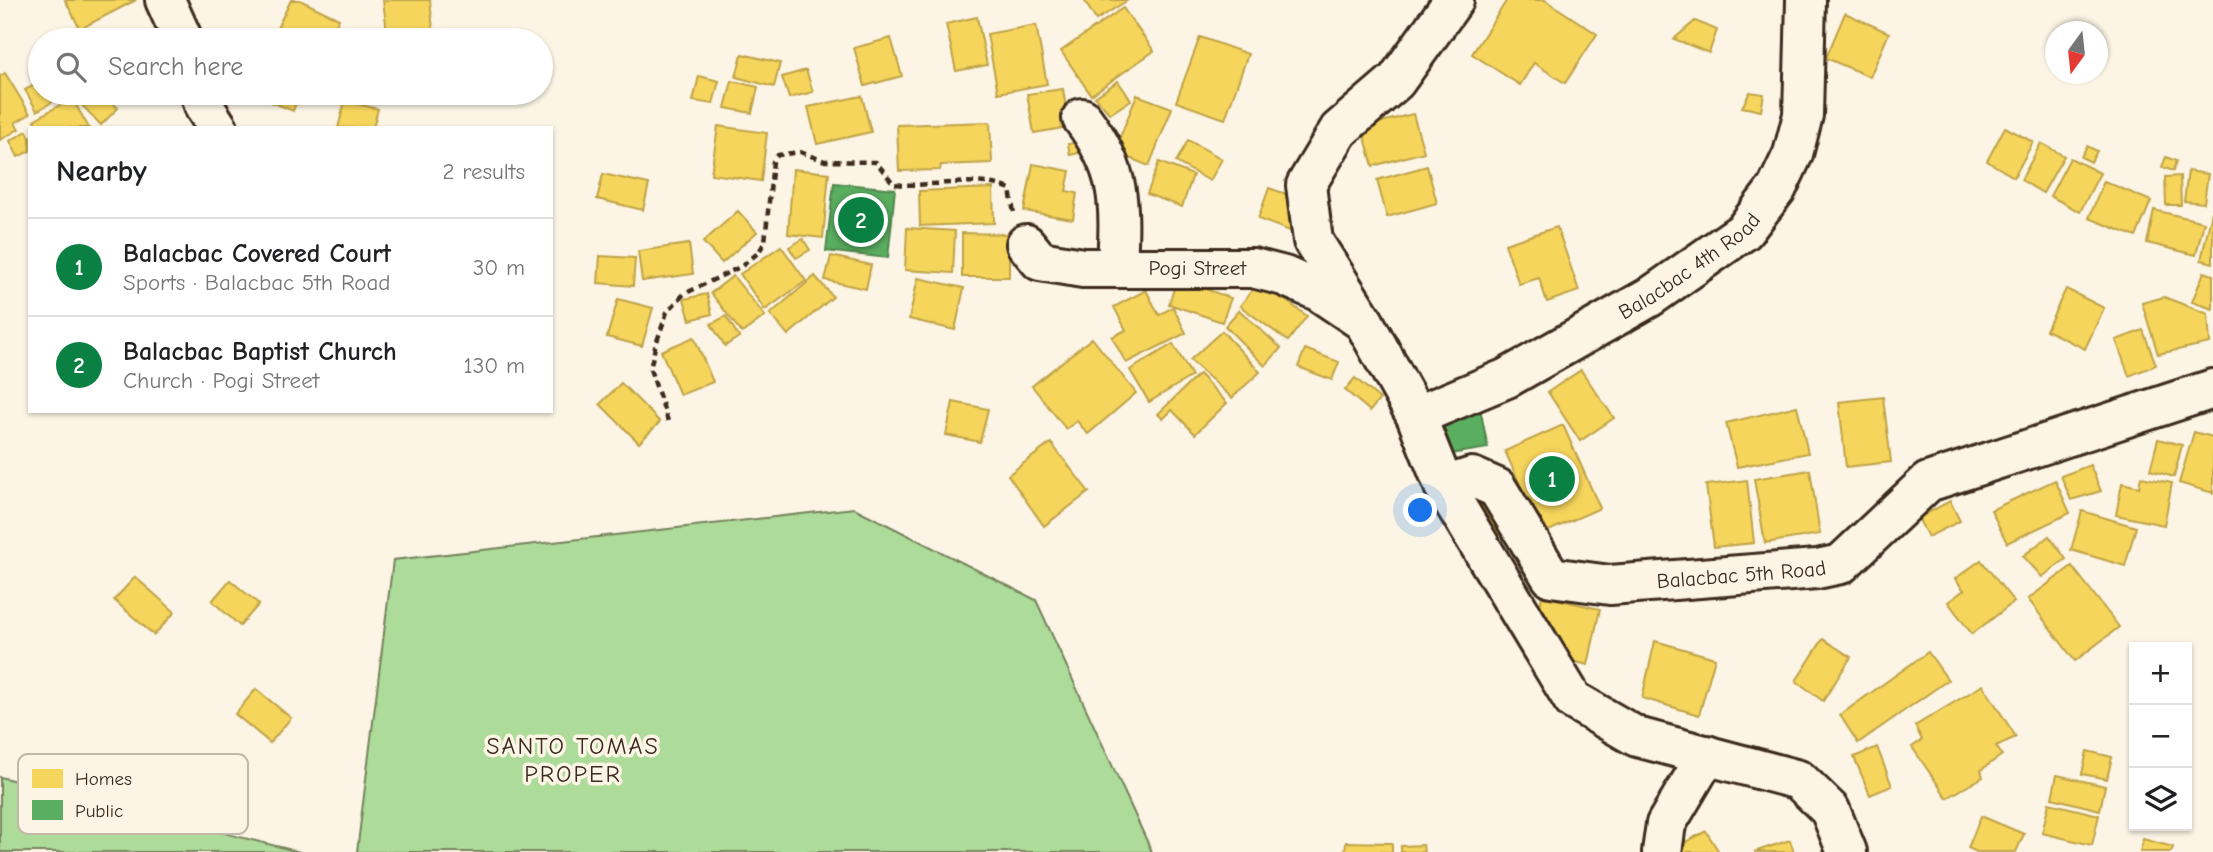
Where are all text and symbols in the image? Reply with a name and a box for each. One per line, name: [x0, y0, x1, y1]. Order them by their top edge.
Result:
north arrow: [2045, 21, 2108, 84]
search box: [28, 28, 553, 105]
icon: search: [52, 48, 90, 86]
text: Search here: [108, 52, 243, 82]
text: Nearby: [56, 154, 147, 189]
text: 2 results: [443, 158, 525, 185]
pin: 2: [838, 194, 884, 246]
street label: Balacbac 4th Road: [1614, 208, 1765, 324]
text: Balacbac Covered Court: [123, 239, 391, 269]
text: 1: [74, 254, 84, 281]
text: 30 m: [473, 254, 525, 281]
street label: Pogi Street: [1149, 256, 1247, 280]
text: Sports · Balacbac 5th Road: [123, 269, 391, 296]
text: Balacbac Baptist Church: [123, 337, 397, 367]
text: 2: [73, 352, 85, 379]
text: 130 m: [464, 352, 525, 379]
text: Church · Pogi Street: [123, 367, 319, 394]
pin: 1: [1529, 453, 1575, 505]
your location: [1403, 493, 1437, 527]
street label: Balacbac 5th Road: [1656, 555, 1828, 593]
map controls: [2129, 642, 2192, 831]
button: +: [2129, 642, 2192, 705]
button: −: [2129, 705, 2192, 768]
district label: SANTO TOMAS PROPER: [486, 732, 660, 788]
legend: [18, 754, 248, 834]
text: Homes: [75, 768, 132, 790]
button: layers: [2129, 768, 2192, 831]
text: Public: [75, 800, 123, 822]

